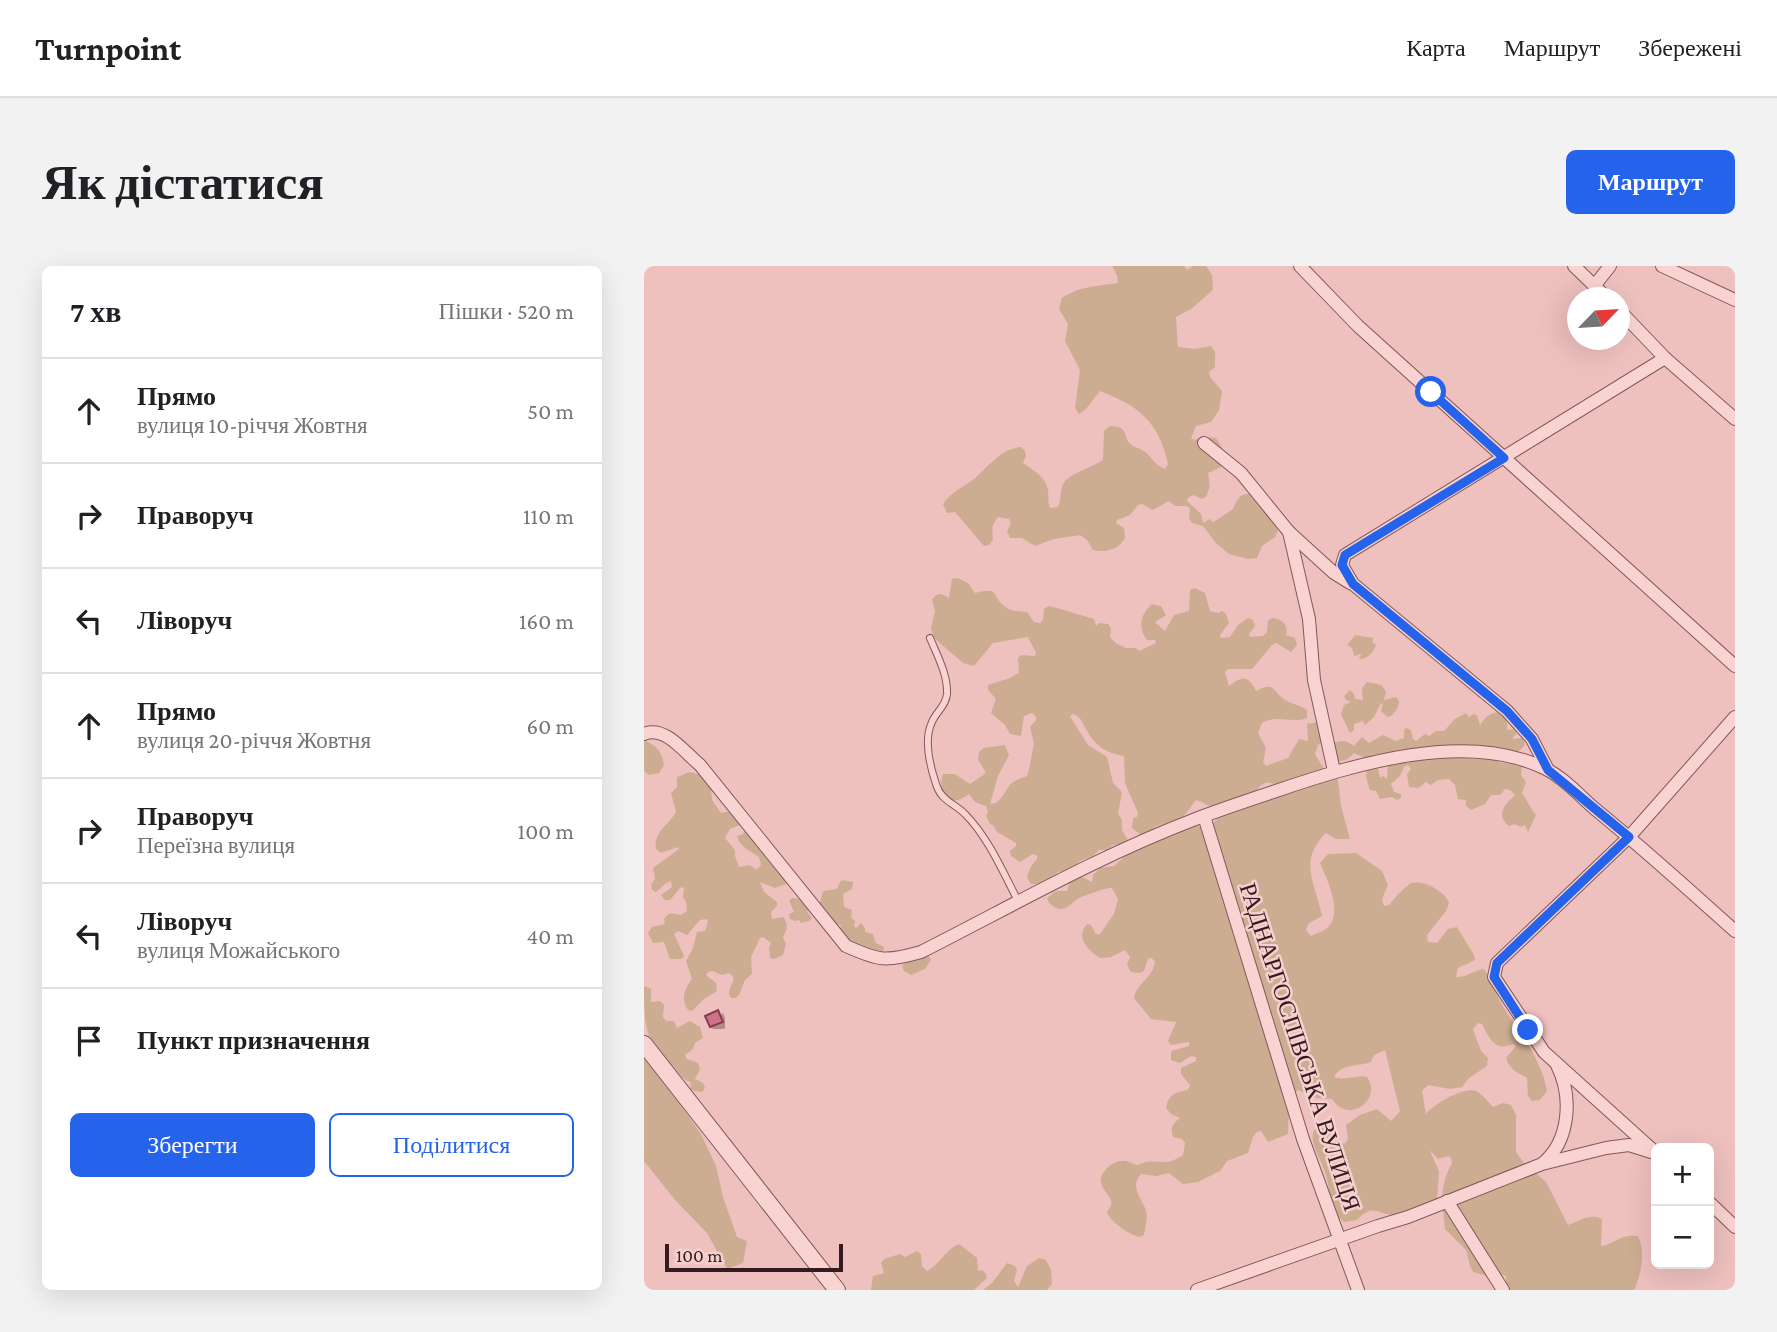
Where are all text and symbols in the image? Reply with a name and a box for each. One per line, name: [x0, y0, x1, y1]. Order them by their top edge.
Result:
text: Turnpoint: [35, 30, 181, 67]
text: Карта: [1406, 34, 1466, 61]
text: Маршрут: [1504, 34, 1600, 61]
text: Збережені: [1638, 34, 1742, 61]
button: Маршрут: [1566, 150, 1735, 214]
text: Як дістатися: [42, 155, 324, 210]
north arrow: [1567, 287, 1630, 350]
text: 7 хв: [70, 295, 122, 328]
text: Пішки · 520 m: [439, 298, 574, 324]
route start: [1415, 376, 1446, 407]
text: Прямо: [137, 382, 216, 411]
icon: ahead: [70, 392, 108, 430]
text: 50 m: [527, 398, 574, 424]
text: вулиця 10-річчя Жовтня: [137, 412, 368, 438]
icon: right: [70, 497, 108, 535]
text: Праворуч: [137, 501, 253, 530]
text: 110 m: [523, 503, 574, 529]
icon: left: [70, 602, 108, 640]
text: Ліворуч: [137, 606, 232, 635]
text: 160 m: [519, 608, 574, 634]
text: Прямо: [137, 697, 216, 726]
icon: ahead: [70, 707, 108, 745]
text: 60 m: [527, 713, 574, 739]
text: вулиця 20-річчя Жовтня: [137, 727, 371, 753]
text: Праворуч: [137, 802, 253, 831]
icon: right: [70, 812, 108, 850]
text: 100 m: [518, 818, 574, 844]
text: Переїзна вулиця: [137, 832, 295, 858]
street label: РАДНАРГОСПІВСЬКА ВУЛИЦЯ: [1235, 879, 1366, 1214]
text: Ліворуч: [137, 907, 232, 936]
icon: left: [70, 917, 108, 955]
text: 40 m: [526, 923, 574, 949]
text: вулиця Можайського: [137, 937, 340, 963]
route end: [1512, 1014, 1543, 1045]
icon: arrive: [70, 1022, 108, 1060]
text: Пункт призначення: [137, 1026, 370, 1055]
button: Зберегти: [70, 1113, 315, 1177]
button: Поділитися: [329, 1113, 574, 1177]
map controls: [1651, 1143, 1714, 1269]
button: +: [1651, 1143, 1714, 1206]
button: −: [1651, 1206, 1714, 1269]
scale bar: [665, 1241, 844, 1273]
text: 100 m: [676, 1245, 723, 1266]

